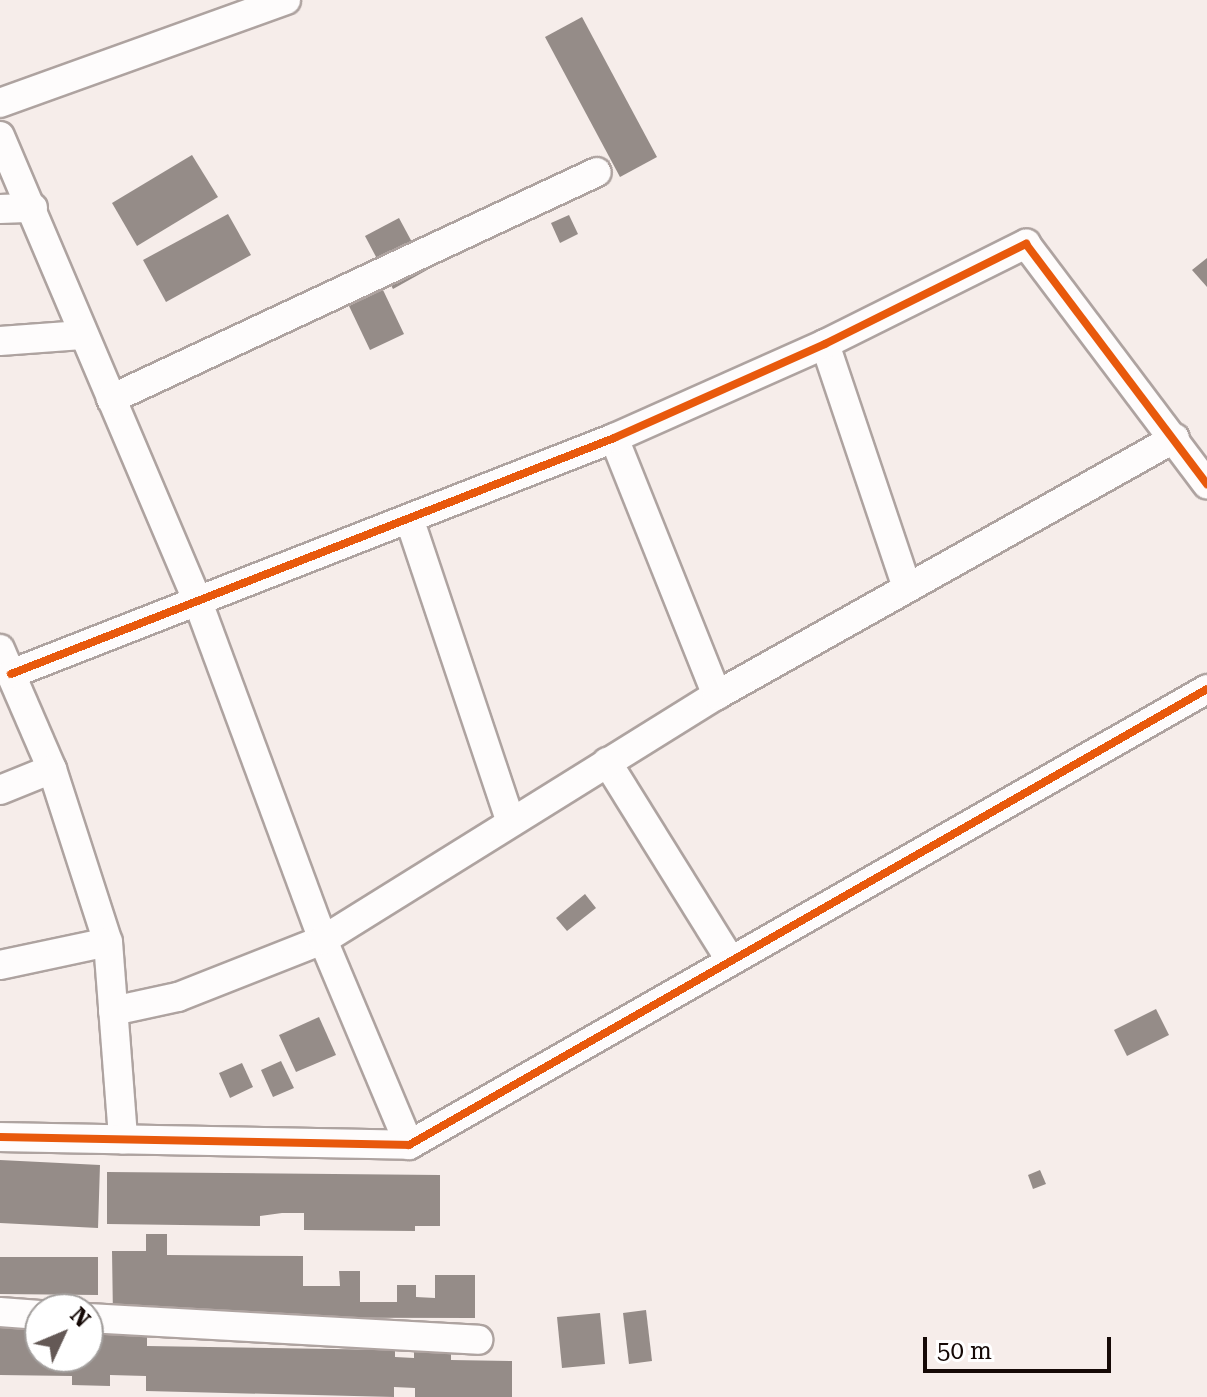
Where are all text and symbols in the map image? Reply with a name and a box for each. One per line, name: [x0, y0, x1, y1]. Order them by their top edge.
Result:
north arrow: [24, 1293, 104, 1373]
text: N: [65, 1303, 95, 1332]
scale bar: [927, 1321, 1115, 1371]
text: 50 m: [937, 1337, 992, 1365]

